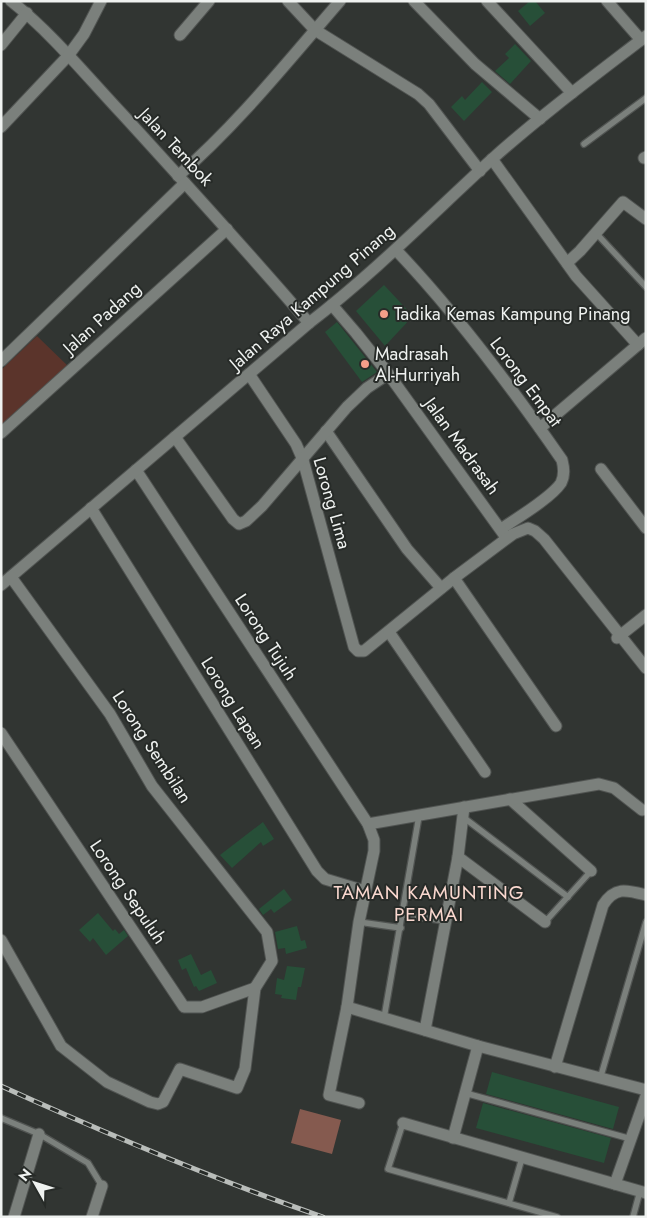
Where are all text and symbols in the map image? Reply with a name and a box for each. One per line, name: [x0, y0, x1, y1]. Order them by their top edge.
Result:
street label: Jalan Tembok: [132, 101, 219, 192]
street label: Jalan Raya Kampung Pinang: [222, 218, 400, 377]
street label: Jalan Padang: [56, 276, 147, 362]
place label: Tadika Kemas Kampung Pinang: [394, 301, 630, 327]
marker: Tadika Kemas Kampung Pinang: [378, 308, 390, 320]
street label: Lorong Empat: [484, 332, 569, 433]
place label: Madrasah Al-Hurriyah: [375, 341, 460, 388]
marker: Madrasah Al-Hurriyah: [359, 358, 371, 370]
street label: Jalan Madrasah: [417, 390, 506, 500]
street label: Lorong Lima: [307, 454, 357, 552]
street label: Lorong Tujuh: [228, 589, 304, 685]
street label: Lorong Lapan: [194, 652, 272, 754]
street label: Lorong Sembilan: [106, 686, 198, 808]
street label: Lorong Sepuluh: [83, 835, 173, 949]
district label: TAMAN KAMUNTING PERMAI: [333, 879, 525, 928]
north arrow: [10, 1158, 60, 1208]
text: N: [14, 1164, 36, 1185]

